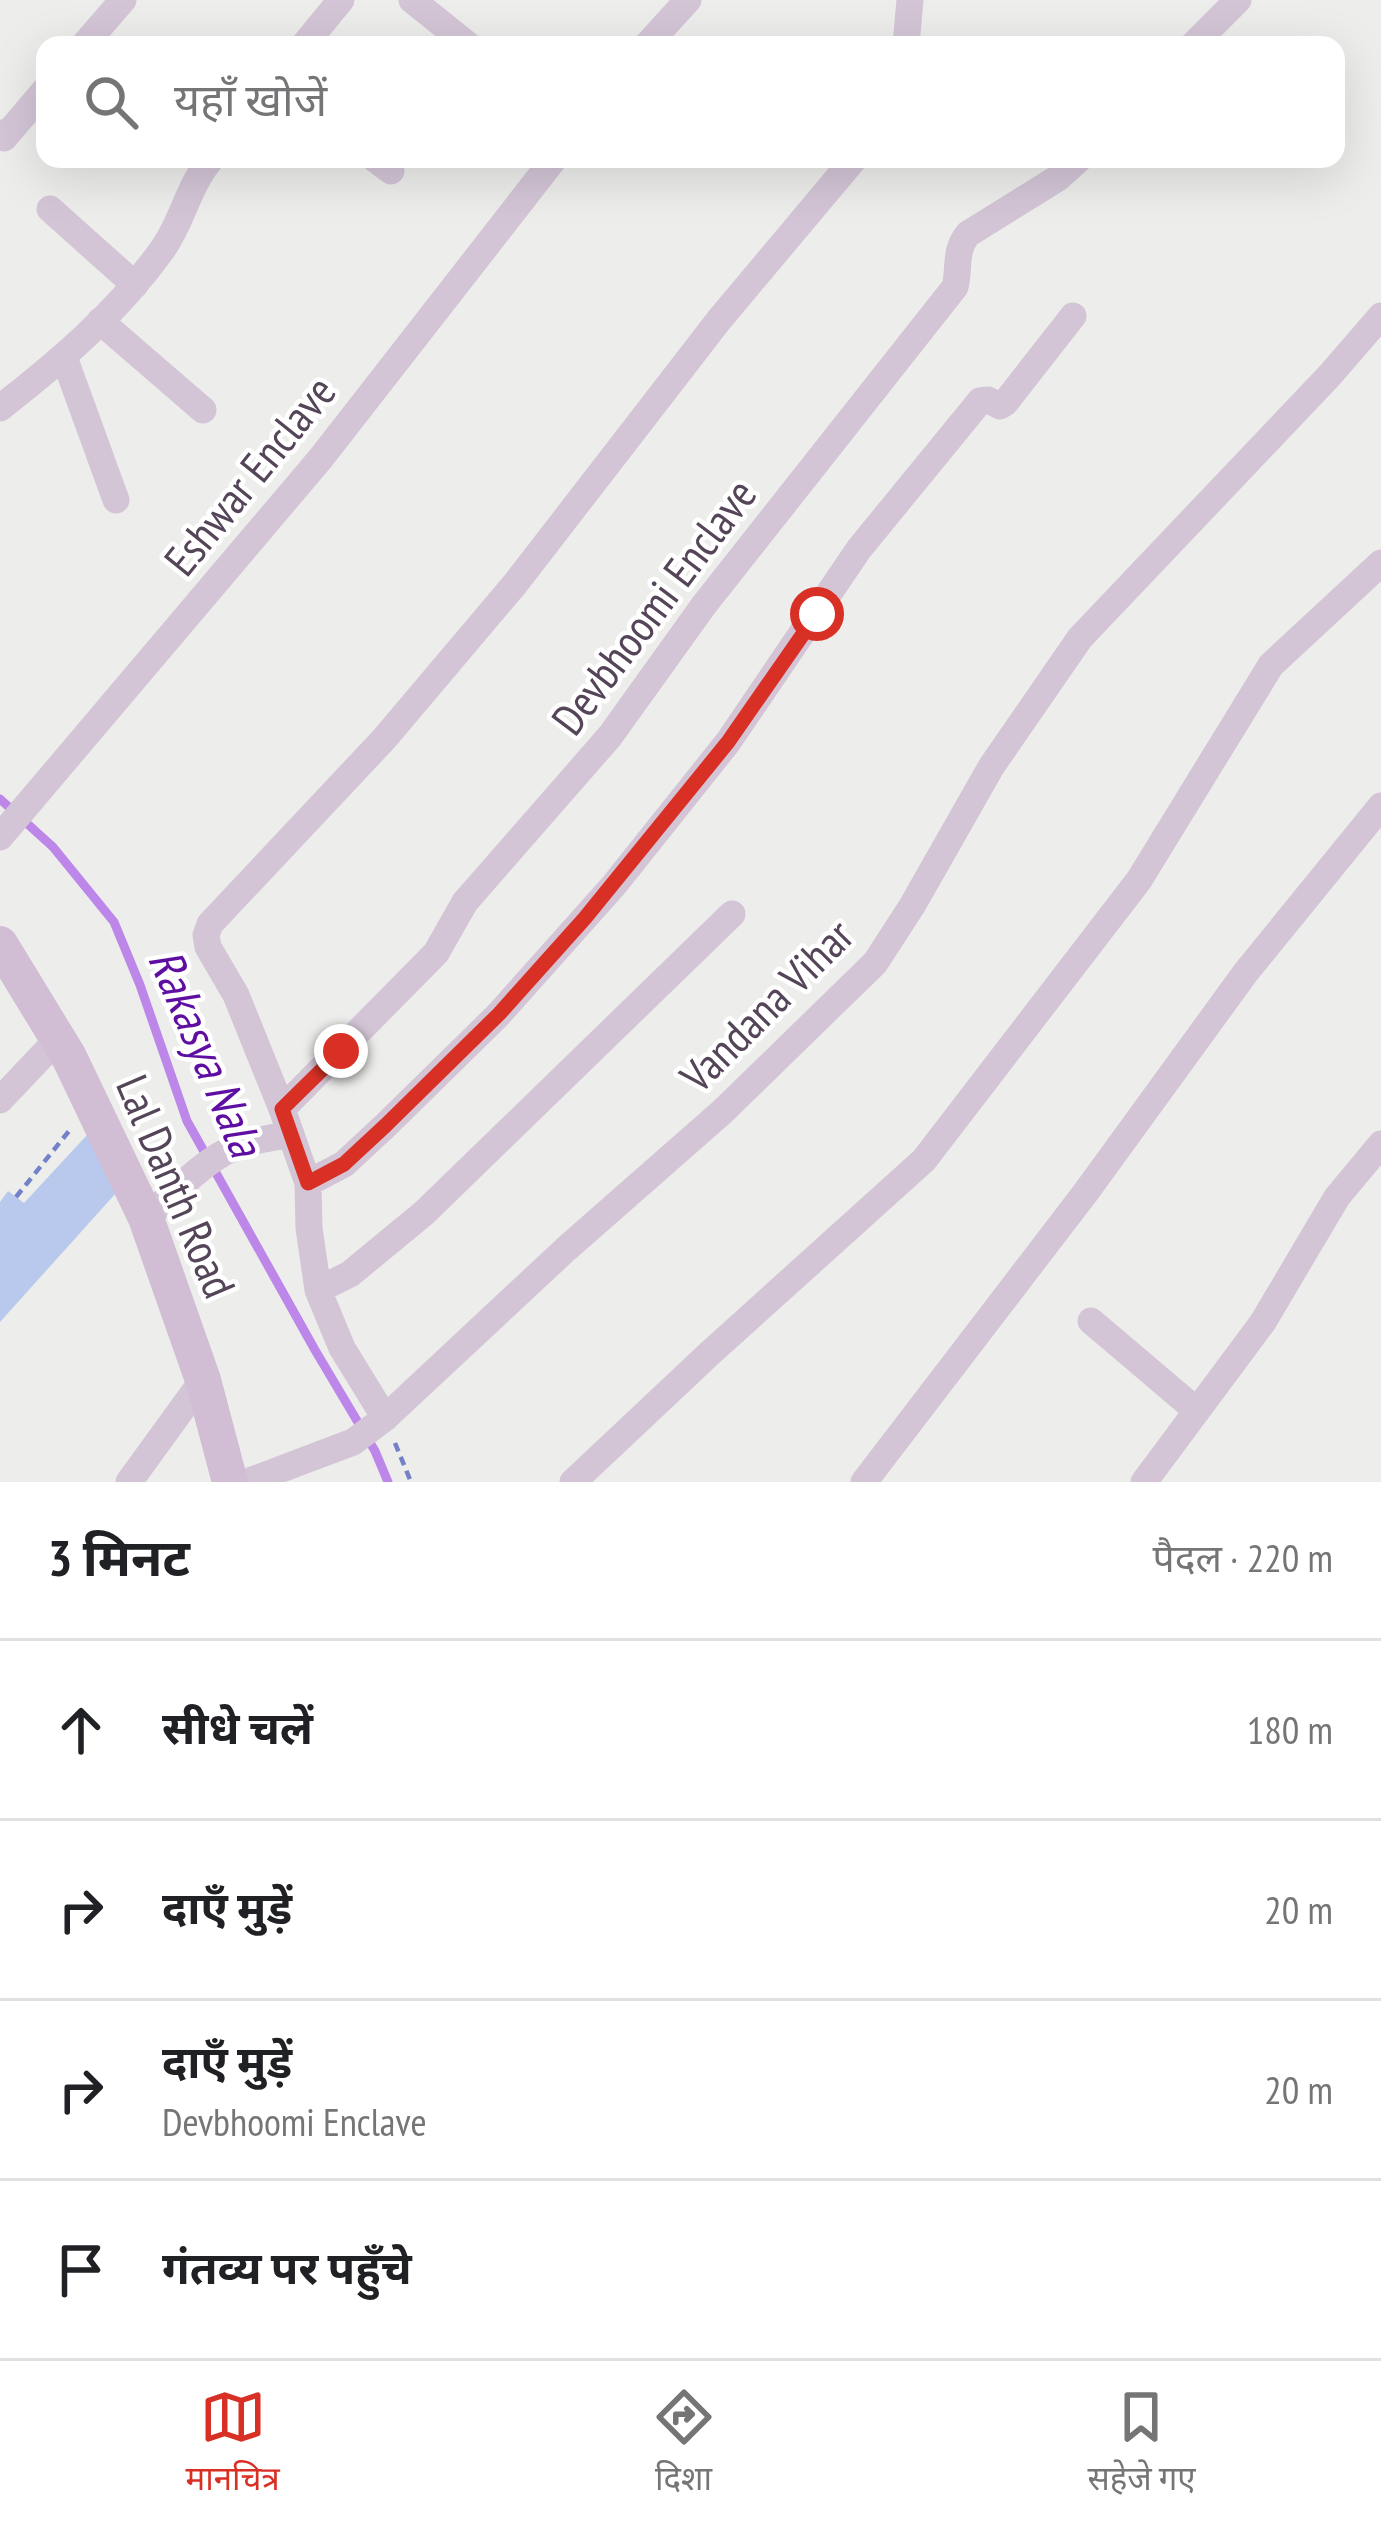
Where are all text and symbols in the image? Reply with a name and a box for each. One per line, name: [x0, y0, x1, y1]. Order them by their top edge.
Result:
search box: [36, 36, 1345, 168]
icon: search: [78, 69, 144, 135]
text: यहाँ खोजें: [174, 70, 327, 128]
street label: Eshwar Enclave: [151, 363, 347, 587]
street label: Devbhoomi Enclave: [538, 467, 768, 745]
route start: [790, 587, 844, 641]
street label: Vandana Vihar: [667, 906, 865, 1104]
water label: Rakasya Nala: [136, 939, 279, 1168]
route end: [314, 1024, 368, 1078]
street label: Lal Danth Road: [104, 1066, 250, 1306]
text: 3 मिनट: [48, 1524, 190, 1590]
text: पैदल · 220 m: [1153, 1532, 1333, 1583]
icon: ahead: [48, 1697, 114, 1763]
text: सीधे चलें: [162, 1698, 313, 1756]
text: 180 m: [1247, 1704, 1333, 1755]
icon: right: [48, 1877, 114, 1943]
text: दाएँ मुड़ें: [162, 1878, 292, 1936]
text: 20 m: [1264, 1884, 1333, 1935]
text: दाएँ मुड़ें: [162, 2032, 292, 2090]
icon: right: [48, 2057, 114, 2123]
text: 20 m: [1264, 2064, 1333, 2115]
text: Devbhoomi Enclave: [162, 2096, 427, 2147]
icon: arrive: [48, 2237, 114, 2303]
text: गंतव्य पर पहुँचे: [162, 2238, 412, 2296]
tab: मानचित्र: [185, 2384, 280, 2503]
tab: दिशा: [651, 2384, 717, 2503]
tab: सहेजे गए: [1087, 2384, 1196, 2503]

